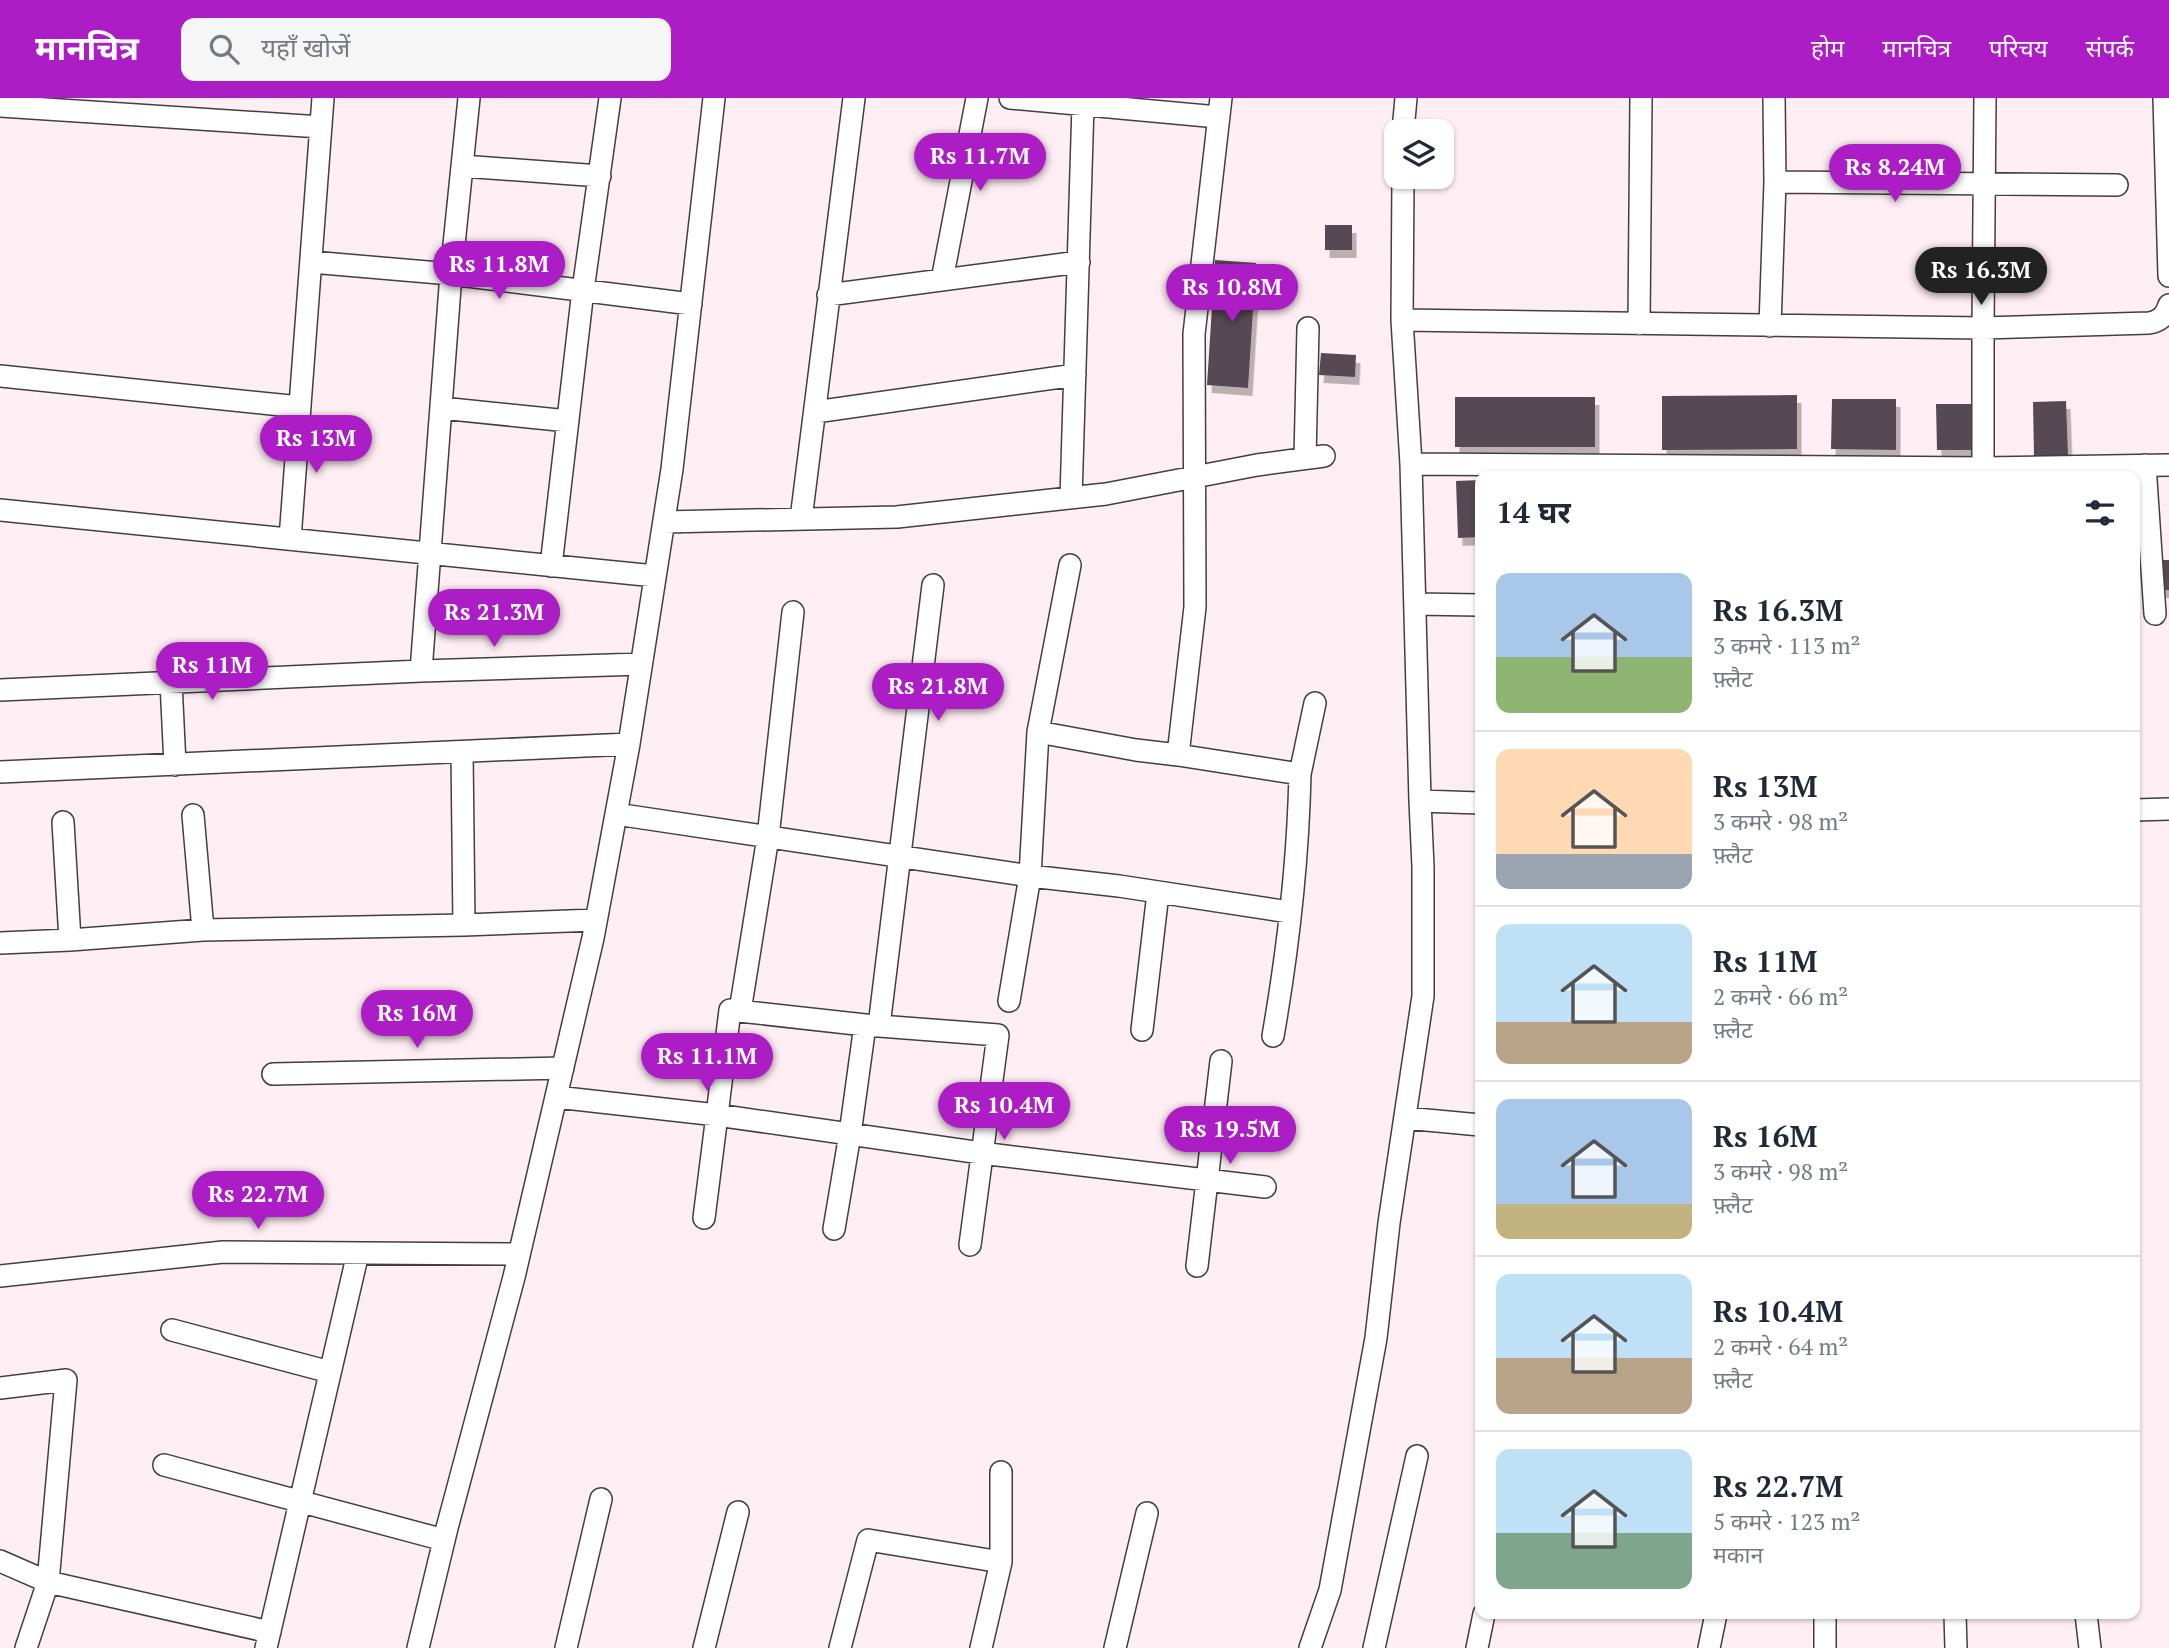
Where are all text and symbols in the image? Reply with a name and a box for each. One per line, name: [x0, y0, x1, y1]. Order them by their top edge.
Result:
search box: [181, 18, 671, 81]
text: मानचित्र: [35, 26, 139, 69]
icon: search: [205, 30, 243, 68]
text: यहाँ खोजें: [261, 30, 350, 64]
text: होम: [1811, 32, 1844, 64]
text: मानचित्र: [1882, 32, 1951, 64]
text: परिचय: [1989, 32, 2048, 64]
text: संपर्क: [2086, 32, 2134, 64]
map controls: [1384, 119, 1454, 189]
button: layers: [1384, 119, 1454, 189]
pin: Rs 11.7M: [908, 134, 1052, 193]
text: Rs 11.7M: [930, 140, 1030, 171]
pin: Rs 8.24M: [1823, 144, 1967, 204]
text: Rs 8.24M: [1845, 151, 1945, 182]
pin: Rs 11.8M: [427, 242, 571, 301]
text: Rs 11.8M: [449, 248, 549, 279]
pin: Rs 16.3M: [1909, 248, 2053, 307]
text: Rs 16.3M: [1931, 254, 2031, 285]
pin: Rs 10.8M: [1160, 264, 1304, 324]
text: Rs 10.8M: [1182, 271, 1282, 302]
pin: Rs 13M: [259, 416, 373, 475]
text: Rs 13M: [276, 422, 356, 453]
text: 14 घर: [1496, 492, 1571, 532]
icon: filters: [2081, 494, 2119, 532]
pin: Rs 21.3M: [422, 589, 566, 649]
text: Rs 16.3M: [1713, 590, 1843, 630]
text: Rs 21.3M: [444, 596, 544, 627]
icon: home: [1552, 601, 1636, 685]
text: 3 कमरे · 113 m²: [1713, 630, 1861, 661]
pin: Rs 11M: [155, 642, 269, 702]
text: Rs 11M: [172, 649, 252, 680]
text: फ़्लैट: [1713, 663, 1753, 694]
pin: Rs 21.8M: [866, 664, 1010, 723]
text: Rs 21.8M: [888, 670, 988, 701]
text: Rs 13M: [1713, 766, 1817, 806]
icon: home: [1552, 777, 1636, 861]
text: 3 कमरे · 98 m²: [1713, 806, 1848, 837]
text: फ़्लैट: [1713, 839, 1753, 870]
text: Rs 11M: [1713, 941, 1817, 981]
icon: home: [1552, 952, 1636, 1036]
text: 2 कमरे · 66 m²: [1713, 981, 1848, 1012]
pin: Rs 16M: [360, 990, 474, 1050]
text: Rs 16M: [377, 997, 457, 1028]
text: फ़्लैट: [1713, 1014, 1753, 1045]
pin: Rs 11.1M: [635, 1034, 779, 1093]
text: Rs 11.1M: [657, 1040, 757, 1071]
pin: Rs 10.4M: [932, 1082, 1076, 1142]
text: Rs 10.4M: [954, 1089, 1054, 1120]
pin: Rs 19.5M: [1158, 1107, 1302, 1166]
text: Rs 19.5M: [1180, 1113, 1280, 1144]
text: Rs 16M: [1713, 1116, 1817, 1156]
icon: home: [1552, 1127, 1636, 1211]
text: 3 कमरे · 98 m²: [1713, 1156, 1848, 1187]
pin: Rs 22.7M: [186, 1172, 330, 1231]
text: Rs 22.7M: [208, 1178, 308, 1209]
text: फ़्लैट: [1713, 1189, 1753, 1220]
text: Rs 10.4M: [1713, 1291, 1843, 1331]
icon: home: [1552, 1302, 1636, 1386]
text: 2 कमरे · 64 m²: [1713, 1331, 1848, 1362]
text: फ़्लैट: [1713, 1364, 1753, 1395]
text: Rs 22.7M: [1713, 1466, 1843, 1506]
icon: home: [1552, 1477, 1636, 1561]
text: 5 कमरे · 123 m²: [1713, 1506, 1861, 1537]
text: मकान: [1713, 1539, 1763, 1570]

